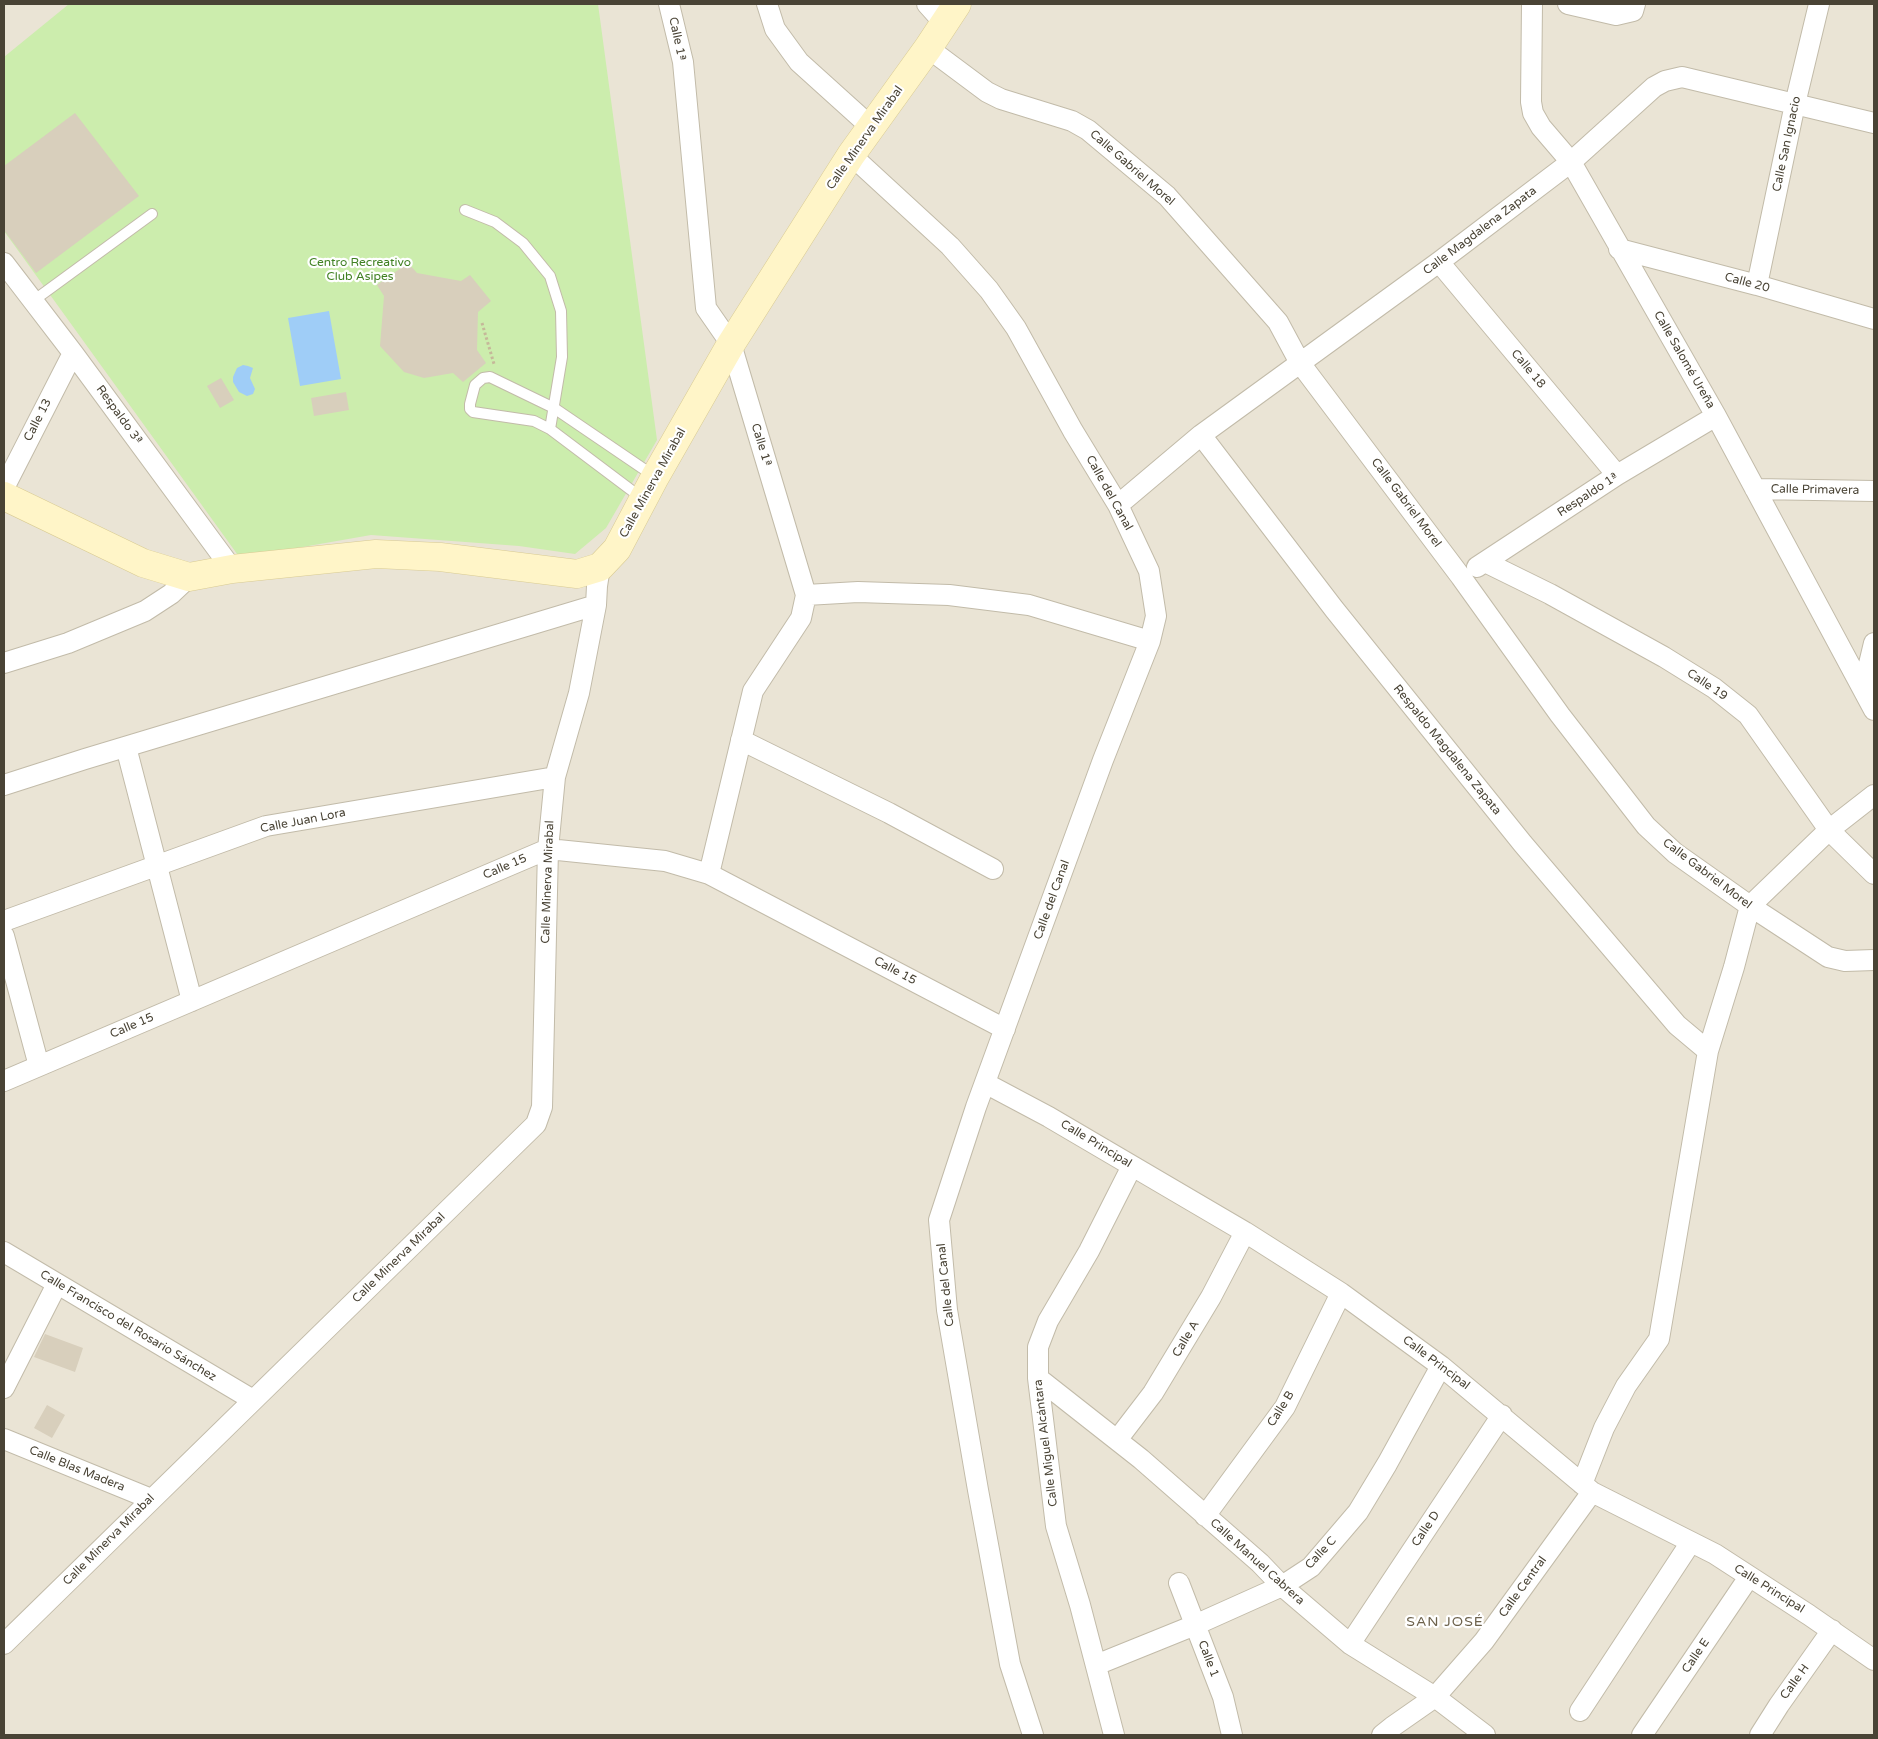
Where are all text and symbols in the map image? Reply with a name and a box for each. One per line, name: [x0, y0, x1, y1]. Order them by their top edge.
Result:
street label: Calle 1ª: [665, 16, 689, 62]
street label: Calle Minerva Mirabal: [824, 83, 906, 193]
street label: Calle San Ignacio: [1770, 95, 1804, 193]
street label: Calle Gabriel Morel: [1087, 127, 1177, 209]
street label: Calle Magdalena Zapata: [1421, 184, 1539, 278]
park label: Centro Recreativo Club Asipes: [309, 256, 411, 284]
street label: Calle 20: [1723, 270, 1771, 296]
street label: Calle Salomé Ureña: [1650, 309, 1718, 411]
street label: Calle 18: [1508, 347, 1548, 391]
street label: Respaldo 3ª: [93, 383, 145, 447]
street label: Calle 13: [21, 396, 55, 444]
street label: Calle 1ª: [748, 422, 774, 468]
street label: Calle Minerva Mirabal: [617, 426, 689, 540]
street label: Calle del Canal: [1082, 453, 1136, 533]
street label: Calle Gabriel Morel: [1368, 456, 1444, 550]
street label: Respaldo 1ª: [1555, 470, 1621, 520]
street label: Calle Primavera: [1771, 482, 1859, 498]
street label: Calle 19: [1684, 666, 1730, 704]
street label: Respaldo Magdalena Zapata: [1390, 682, 1504, 818]
street label: Calle Juan Lora: [259, 806, 347, 836]
street label: Calle Minerva Mirabal: [539, 820, 557, 944]
street label: Calle Gabriel Morel: [1660, 836, 1754, 912]
street label: Calle 15: [481, 851, 529, 883]
street label: Calle del Canal: [1031, 858, 1073, 942]
street label: Calle 15: [871, 954, 919, 988]
street label: Calle 15: [108, 1010, 156, 1042]
street label: Calle Principal: [1058, 1117, 1134, 1171]
street label: Calle Minerva Mirabal: [350, 1210, 448, 1306]
street label: Calle del Canal: [934, 1243, 958, 1327]
street label: Calle Francisco del Rosario Sánchez: [37, 1267, 219, 1385]
street label: Calle A: [1170, 1318, 1202, 1360]
street label: Calle Principal: [1400, 1333, 1472, 1393]
street label: Calle Miguel Alcántara: [1031, 1379, 1061, 1507]
street label: Calle B: [1264, 1389, 1298, 1429]
street label: Calle Blas Madera: [27, 1443, 127, 1495]
street label: Calle Minerva Mirabal: [60, 1491, 158, 1589]
street label: Calle D: [1409, 1508, 1443, 1550]
street label: Calle Manuel Cabrera: [1207, 1516, 1307, 1608]
street label: Calle C: [1302, 1534, 1340, 1572]
street label: Calle Central: [1496, 1554, 1550, 1620]
street label: Calle Principal: [1731, 1562, 1807, 1616]
district label: SAN JOSÉ: [1405, 1614, 1485, 1630]
street label: Calle E: [1679, 1636, 1713, 1676]
street label: Calle 1: [1194, 1638, 1222, 1680]
street label: Calle H: [1777, 1662, 1813, 1702]

